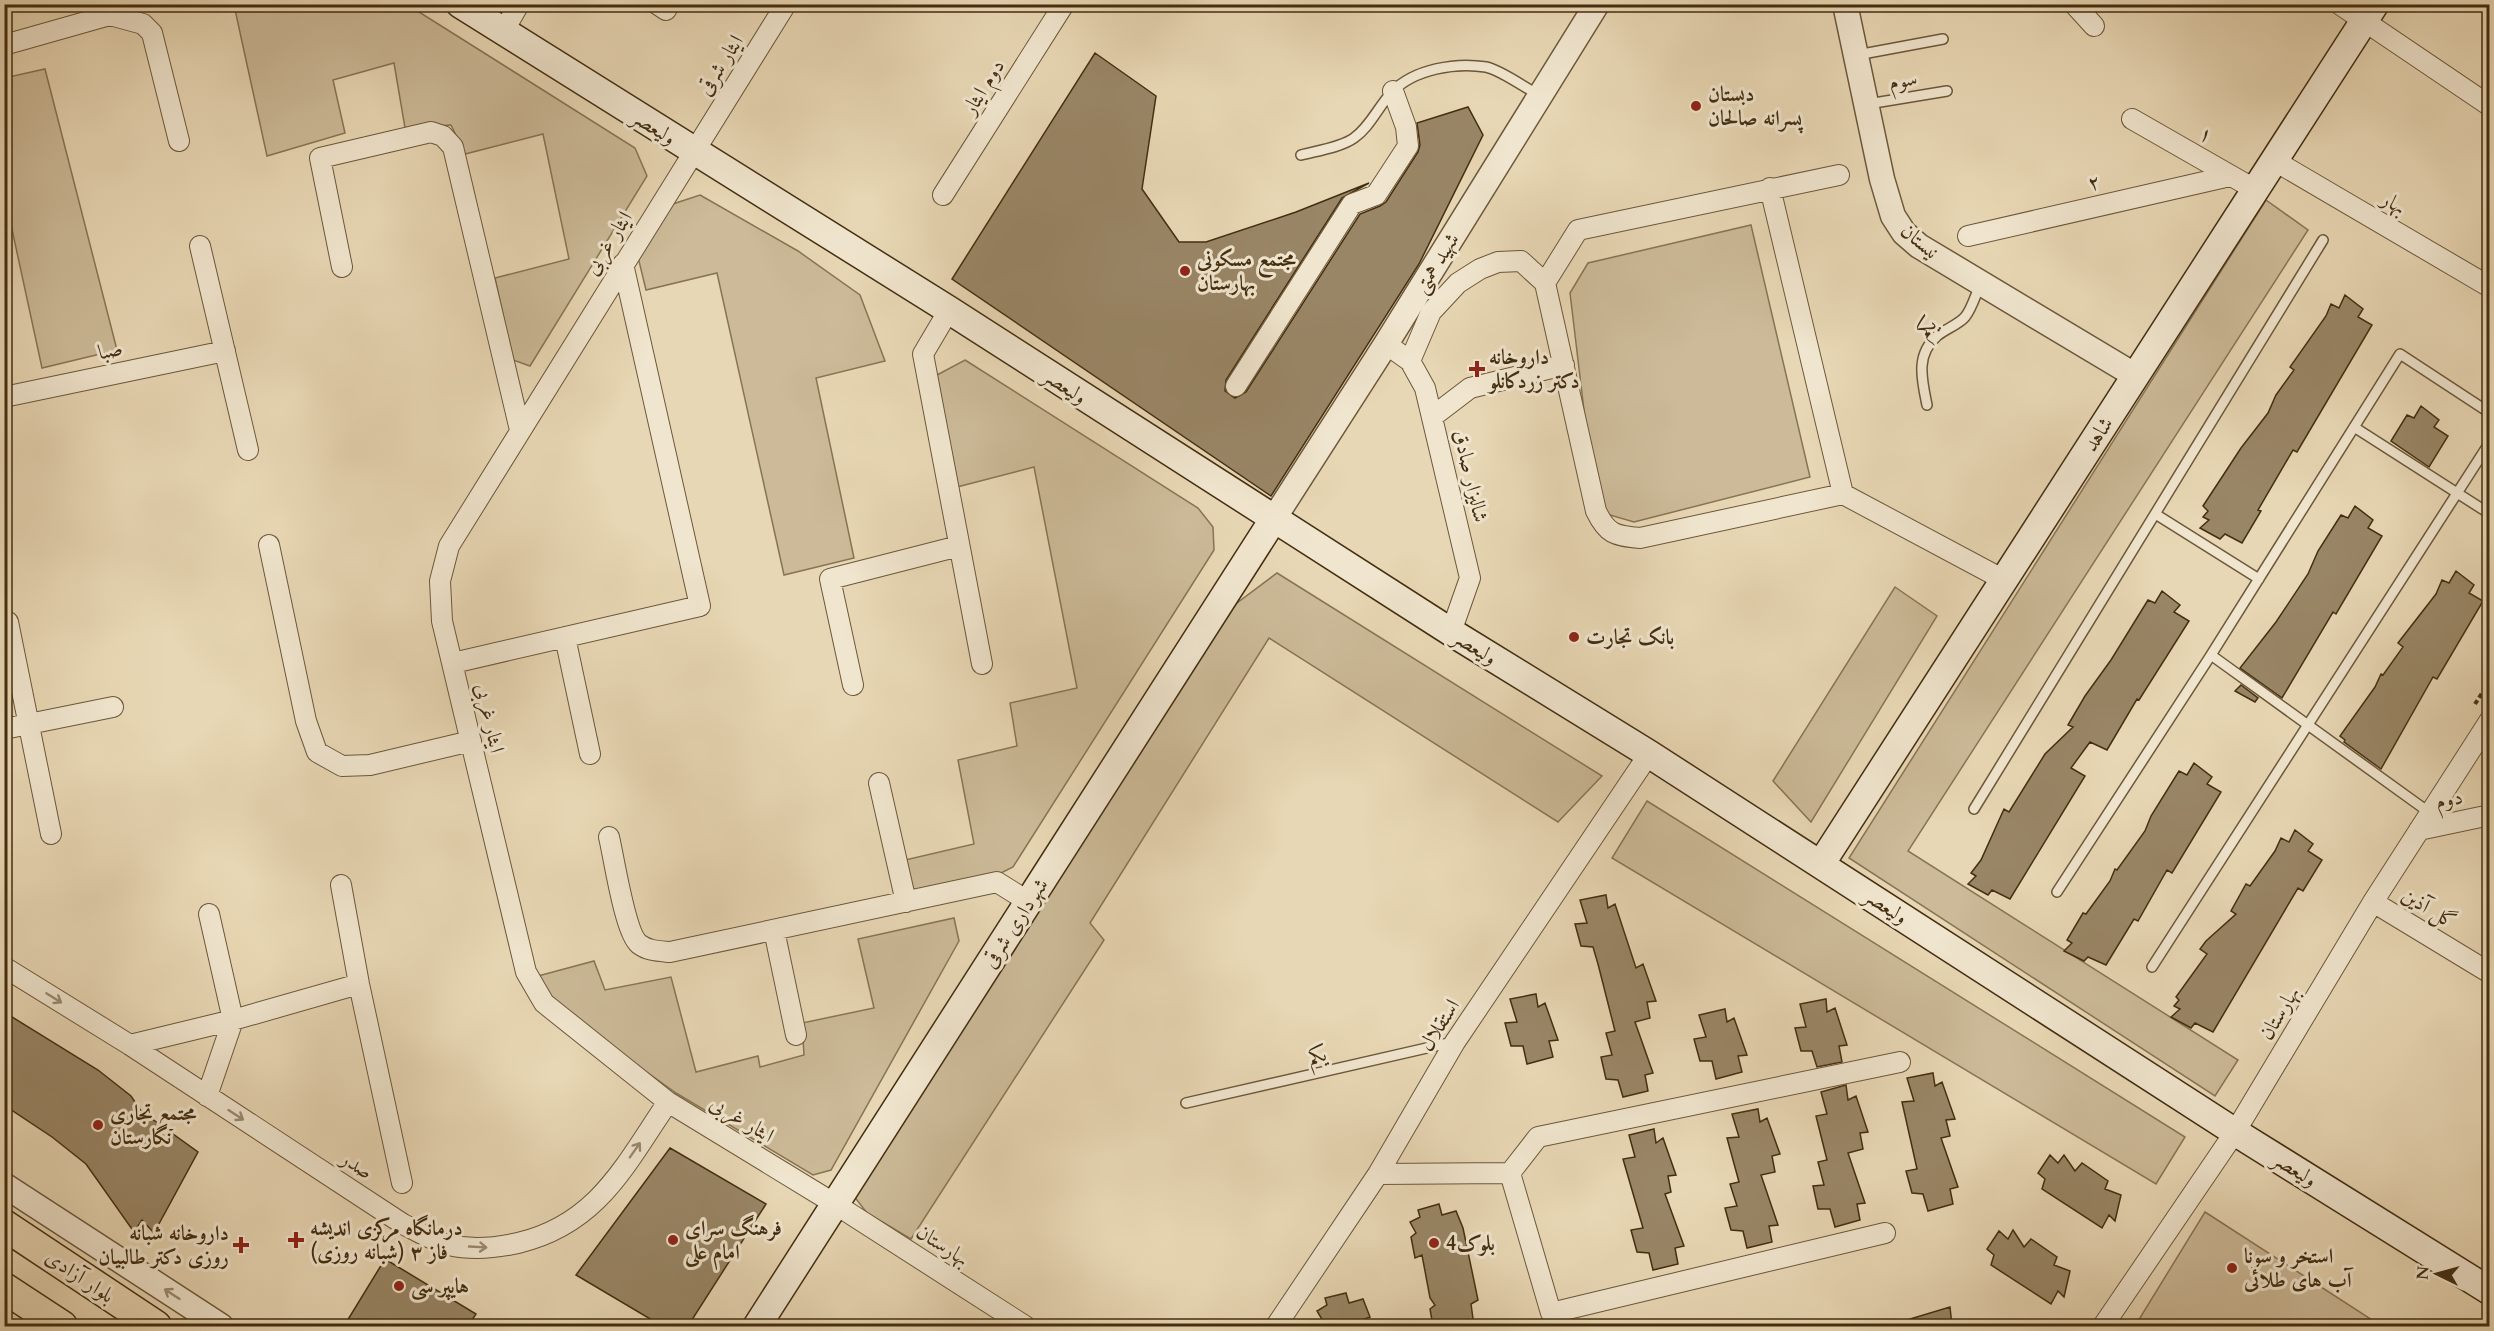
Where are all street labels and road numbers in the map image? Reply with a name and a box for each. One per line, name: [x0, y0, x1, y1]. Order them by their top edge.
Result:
street label: ایثار شرقی: [690, 29, 750, 101]
street label: دوم ایثار: [954, 54, 1014, 124]
street label: سوم: [1886, 64, 1920, 100]
street label: ولیعصر: [624, 102, 681, 152]
street label: ۱: [2193, 119, 2218, 150]
street label: ۲: [2085, 167, 2103, 198]
street label: بهار: [2374, 184, 2412, 222]
street label: ایثار غربی: [577, 206, 639, 281]
street label: نيستان: [1894, 217, 1945, 266]
street label: شهید همتی: [1406, 227, 1466, 299]
street label: یکم: [1910, 310, 1947, 348]
street label: صبا: [95, 334, 125, 367]
street label: ولیعصر: [1035, 360, 1092, 411]
street label: شاهد: [2076, 411, 2120, 457]
street label: شالیزار صادق: [1446, 427, 1495, 525]
street label: ولیعصر: [1445, 622, 1502, 672]
street label: ایثار غربی: [467, 681, 512, 756]
street label: دوم: [2433, 782, 2466, 819]
street label: شهرداری شرقی: [975, 873, 1055, 974]
street label: ولیعصر: [1856, 880, 1913, 931]
street label: گل آذین: [2396, 881, 2462, 936]
street label: بهارستان: [2252, 981, 2307, 1046]
street label: استقلال: [1412, 994, 1467, 1057]
street label: یکم: [1305, 1039, 1332, 1077]
street label: ایثار غربی: [704, 1089, 779, 1150]
street label: صدر: [333, 1143, 378, 1187]
street label: ولیعصر: [2265, 1144, 2322, 1194]
street label: بهارستان: [910, 1217, 975, 1273]
street label: بلوار آزادی: [39, 1243, 120, 1310]

